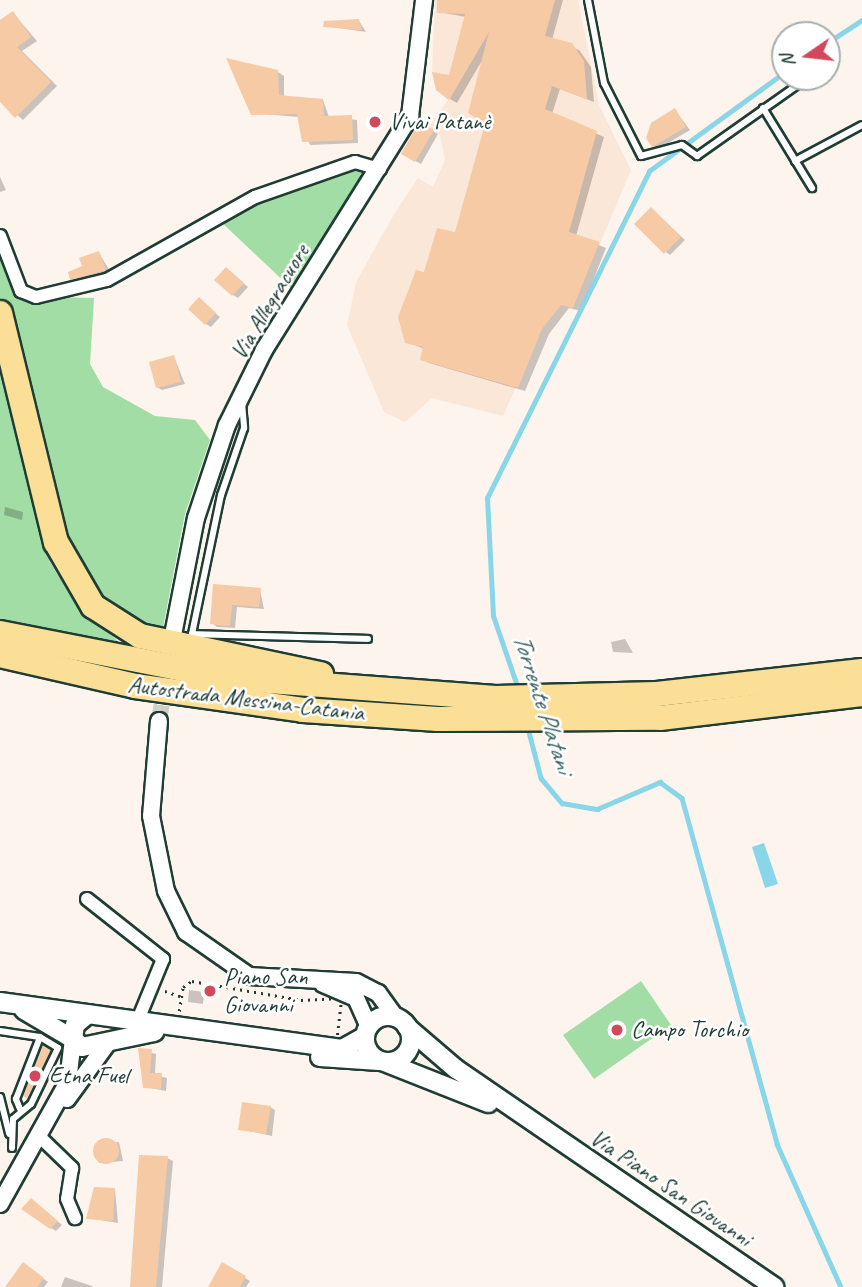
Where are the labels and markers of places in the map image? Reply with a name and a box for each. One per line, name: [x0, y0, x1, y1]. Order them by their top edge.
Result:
place label: Vivai Patanè: [389, 108, 490, 136]
marker: Vivai Patanè: [367, 114, 383, 130]
place label: Piano San Giovanni: [224, 963, 307, 1019]
marker: Piano San Giovanni: [202, 983, 218, 999]
place label: Campo Torchio: [631, 1016, 748, 1044]
marker: Campo Torchio: [609, 1022, 625, 1038]
place label: Etna Fuel: [49, 1062, 128, 1090]
marker: Etna Fuel: [27, 1068, 43, 1084]

